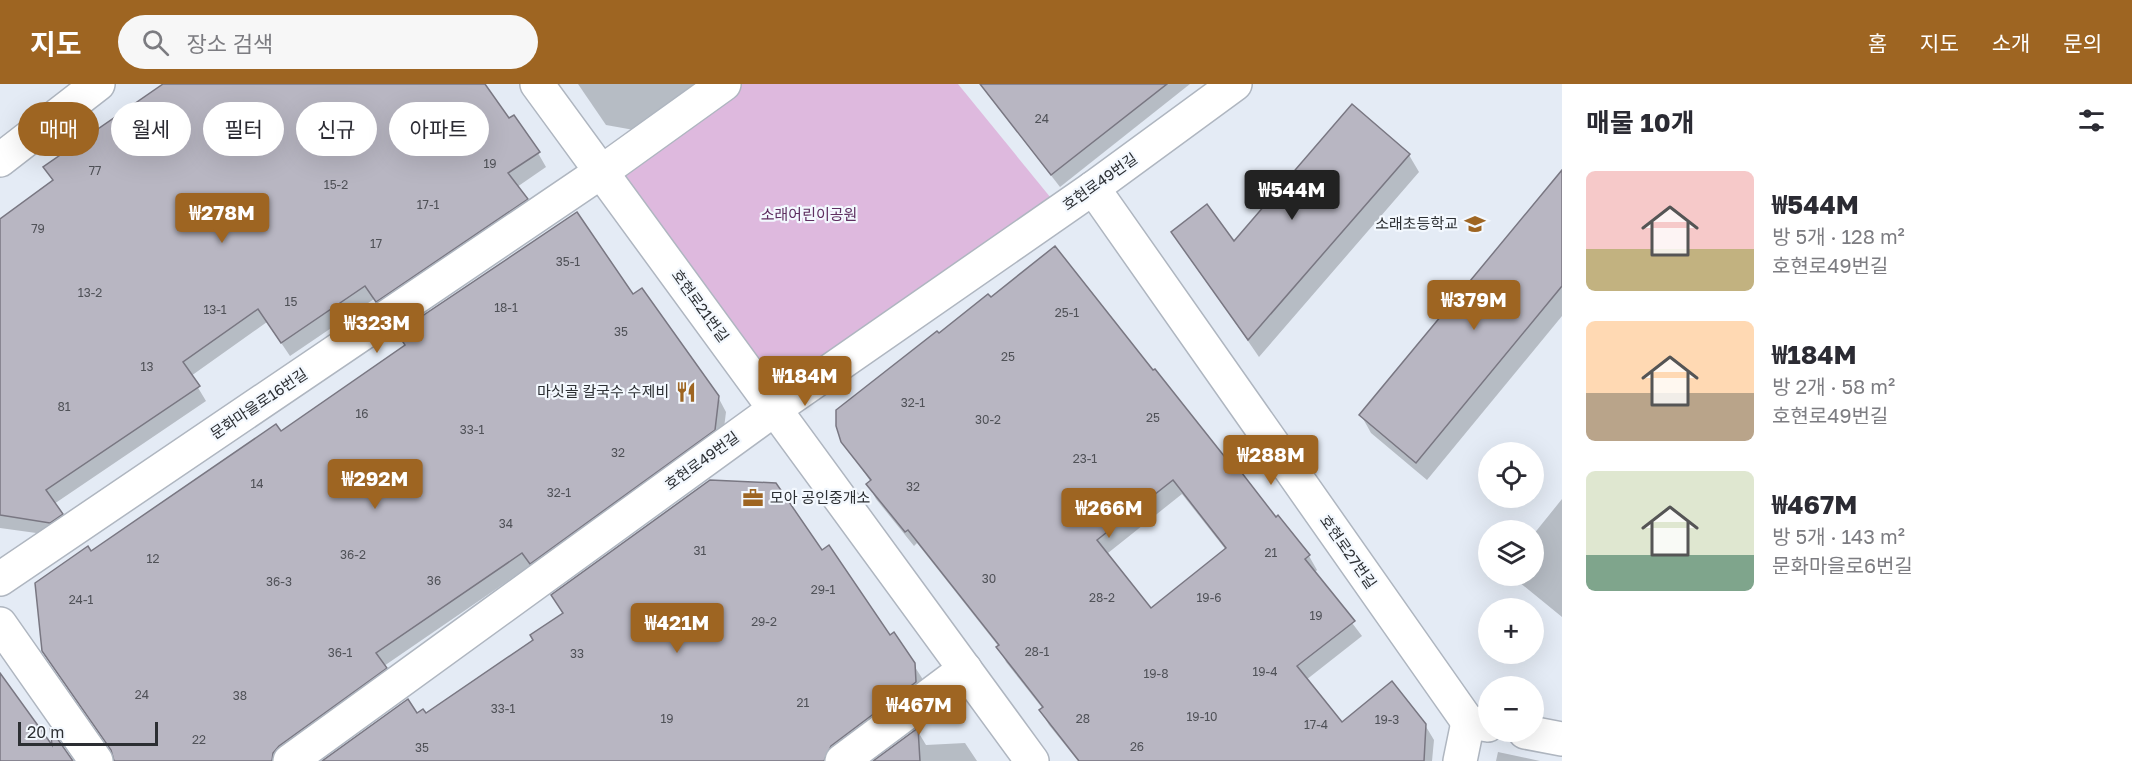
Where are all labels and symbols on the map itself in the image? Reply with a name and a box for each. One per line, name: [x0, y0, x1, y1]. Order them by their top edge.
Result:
house number: 24: [1035, 111, 1049, 126]
street label: 호현로49번길: [1059, 149, 1140, 214]
house number: 19: [483, 156, 497, 171]
house number: 77: [89, 163, 101, 178]
pin: ₩544M: [1250, 170, 1334, 221]
house number: 15-2: [324, 177, 348, 192]
pin: ₩278M: [180, 193, 264, 244]
house number: 17-1: [417, 197, 439, 212]
park label: 소래어린이공원: [761, 205, 857, 223]
school or university icon: 소래초등학교: [1463, 212, 1487, 236]
place label: 소래초등학교: [1375, 214, 1458, 232]
house number: 79: [31, 221, 45, 236]
house number: 17: [370, 236, 382, 251]
house number: 35-1: [556, 254, 580, 269]
street label: 호현로21번길: [669, 266, 733, 345]
pin: ₩379M: [1432, 280, 1516, 331]
house number: 13-2: [78, 285, 102, 300]
house number: 15: [285, 294, 297, 309]
house number: 18-1: [494, 300, 518, 315]
house number: 13-1: [203, 302, 227, 317]
pin: ₩323M: [335, 303, 419, 354]
house number: 25-1: [1055, 305, 1079, 320]
house number: 35: [614, 324, 628, 339]
house number: 25: [1001, 349, 1015, 364]
pin: ₩184M: [763, 356, 847, 407]
house number: 13: [141, 359, 153, 374]
street label: 문화마을로16번길: [207, 364, 310, 442]
restaurant icon: 마싯골 칼국수 수제비: [674, 380, 698, 404]
place label: 마싯골 칼국수 수제비: [537, 382, 669, 400]
house number: 32-1: [901, 395, 925, 410]
house number: 81: [57, 399, 71, 414]
house number: 16: [355, 406, 369, 421]
house number: 25: [1146, 410, 1160, 425]
house number: 30-2: [975, 412, 1001, 427]
house number: 33-1: [460, 422, 484, 437]
street label: 호현로49번길: [661, 427, 742, 493]
pin: ₩288M: [1229, 435, 1313, 486]
house number: 32: [611, 445, 625, 460]
house number: 23-1: [1073, 451, 1097, 466]
pin: ₩292M: [333, 459, 417, 510]
house number: 14: [250, 476, 264, 491]
house number: 32: [906, 479, 920, 494]
house number: 32-1: [547, 485, 571, 500]
office icon: 모아 공인중개소: [741, 486, 765, 510]
place label: 모아 공인중개소: [770, 488, 871, 506]
pin: ₩266M: [1067, 488, 1151, 539]
street label: 호현로27번길: [1317, 511, 1381, 592]
house number: 34: [499, 516, 513, 531]
house number: 31: [694, 543, 707, 558]
house number: 21: [1265, 545, 1278, 560]
house number: 36-2: [340, 547, 366, 562]
house number: 12: [147, 551, 159, 566]
house number: 30: [982, 571, 996, 586]
house number: 36: [427, 573, 441, 588]
house number: 36-3: [266, 574, 292, 589]
house number: 29-1: [811, 582, 835, 597]
house number: 28-2: [1089, 590, 1115, 605]
house number: 19-6: [1197, 590, 1221, 605]
house number: 24-1: [69, 592, 94, 607]
pin: ₩421M: [635, 603, 719, 654]
house number: 19: [1309, 608, 1323, 623]
house number: 29-2: [751, 614, 777, 629]
house number: 28-1: [1025, 644, 1050, 659]
house number: 36-1: [328, 645, 353, 660]
house number: 33: [570, 646, 584, 661]
house number: 19-4: [1253, 664, 1277, 679]
house number: 19-8: [1144, 666, 1168, 681]
pin: ₩467M: [877, 685, 961, 736]
house number: 24: [135, 687, 149, 702]
house number: 38: [233, 688, 247, 703]
house number: 21: [797, 695, 810, 710]
house number: 33-1: [491, 701, 515, 716]
house number: 19-10: [1187, 709, 1217, 724]
house number: 19: [660, 711, 674, 726]
house number: 28: [1076, 711, 1090, 726]
house number: 19-3: [1375, 712, 1399, 727]
house number: 17-4: [1304, 717, 1328, 732]
scale bar: [18, 719, 158, 746]
house number: 22: [192, 732, 206, 747]
house number: 26: [1130, 739, 1144, 754]
house number: 35: [415, 740, 429, 755]

